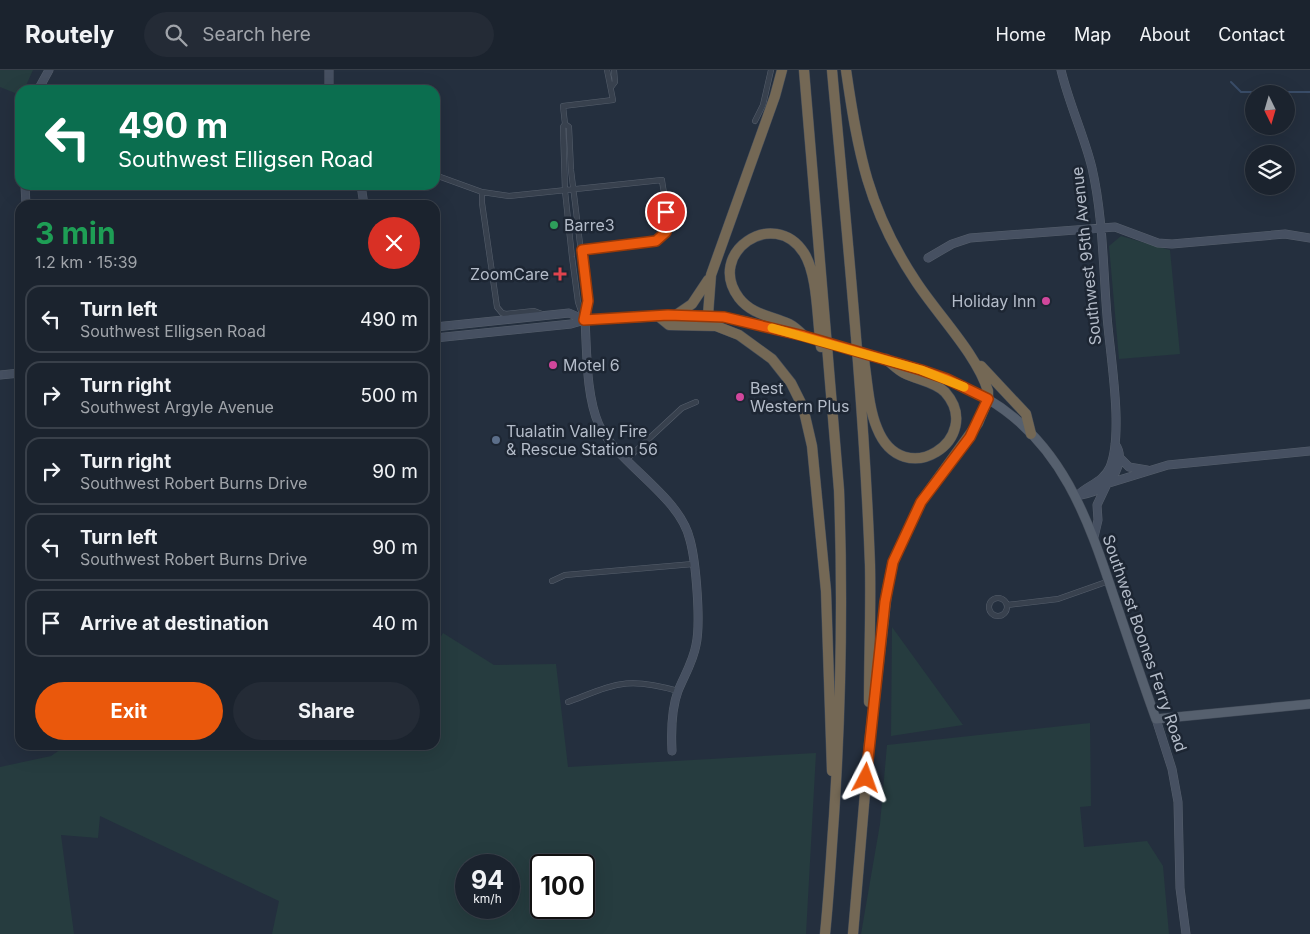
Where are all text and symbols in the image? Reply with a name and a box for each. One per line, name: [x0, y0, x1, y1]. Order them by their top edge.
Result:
search box: [144, 12, 494, 57]
text: Routely: [25, 20, 114, 49]
icon: search: [162, 21, 190, 49]
text: Search here: [202, 23, 311, 46]
text: Home: [996, 24, 1046, 45]
text: Map: [1074, 24, 1111, 45]
text: About: [1139, 24, 1190, 45]
text: Contact: [1218, 24, 1285, 45]
north arrow: [1245, 85, 1295, 135]
map controls: [1245, 85, 1295, 195]
text: 490 m: [118, 104, 228, 146]
icon: left: [35, 105, 100, 170]
button: layers: [1245, 145, 1295, 195]
text: Southwest Elligsen Road: [118, 146, 373, 172]
street label: Southwest 95th Avenue: [1067, 166, 1105, 346]
pin: [645, 191, 687, 233]
icon: arrive: [652, 198, 680, 226]
text: 3 min: [35, 215, 116, 251]
place label: Barre3: [564, 215, 615, 235]
button: close: [368, 217, 420, 269]
marker: Barre3: [548, 219, 560, 231]
text: 1.2 km · 15:39: [35, 252, 137, 272]
place label: ZoomCare: [470, 264, 549, 284]
marker: ZoomCare: [553, 267, 567, 281]
place label: Holiday Inn: [952, 291, 1036, 311]
marker: Holiday Inn: [1040, 295, 1052, 307]
text: Turn left: [80, 298, 158, 321]
icon: left: [37, 305, 65, 333]
text: 490 m: [360, 308, 418, 331]
text: Southwest Elligsen Road: [80, 321, 266, 341]
place label: Motel 6: [563, 355, 620, 375]
marker: Motel 6: [547, 359, 559, 371]
text: Turn right: [80, 374, 171, 397]
place label: Best Western Plus: [750, 378, 849, 416]
icon: right: [37, 381, 65, 409]
text: 500 m: [360, 384, 418, 407]
marker: Best Western Plus: [734, 391, 746, 403]
text: Southwest Argyle Avenue: [80, 397, 274, 417]
place label: Tualatin Valley Fire & Rescue Station 56: [506, 421, 658, 459]
marker: Tualatin Valley Fire & Rescue Station 56: [490, 434, 502, 446]
text: Turn right: [80, 450, 171, 473]
icon: right: [37, 457, 65, 485]
text: 90 m: [372, 460, 418, 483]
text: Southwest Robert Burns Drive: [80, 473, 307, 493]
text: Turn left: [80, 526, 158, 549]
street label: Southwest Boones Ferry Road: [1098, 532, 1192, 754]
icon: left: [37, 533, 65, 561]
text: 90 m: [372, 536, 418, 559]
text: Southwest Robert Burns Drive: [80, 549, 307, 569]
icon: arrive: [37, 609, 65, 637]
text: Arrive at destination: [80, 612, 269, 635]
text: 40 m: [372, 612, 418, 635]
button: Exit: [35, 682, 223, 740]
button: Share: [233, 682, 420, 740]
position arrow: [839, 751, 891, 803]
speed limit sign: 100: [530, 854, 595, 919]
text: 94: [471, 865, 504, 895]
text: km/h: [473, 891, 502, 906]

